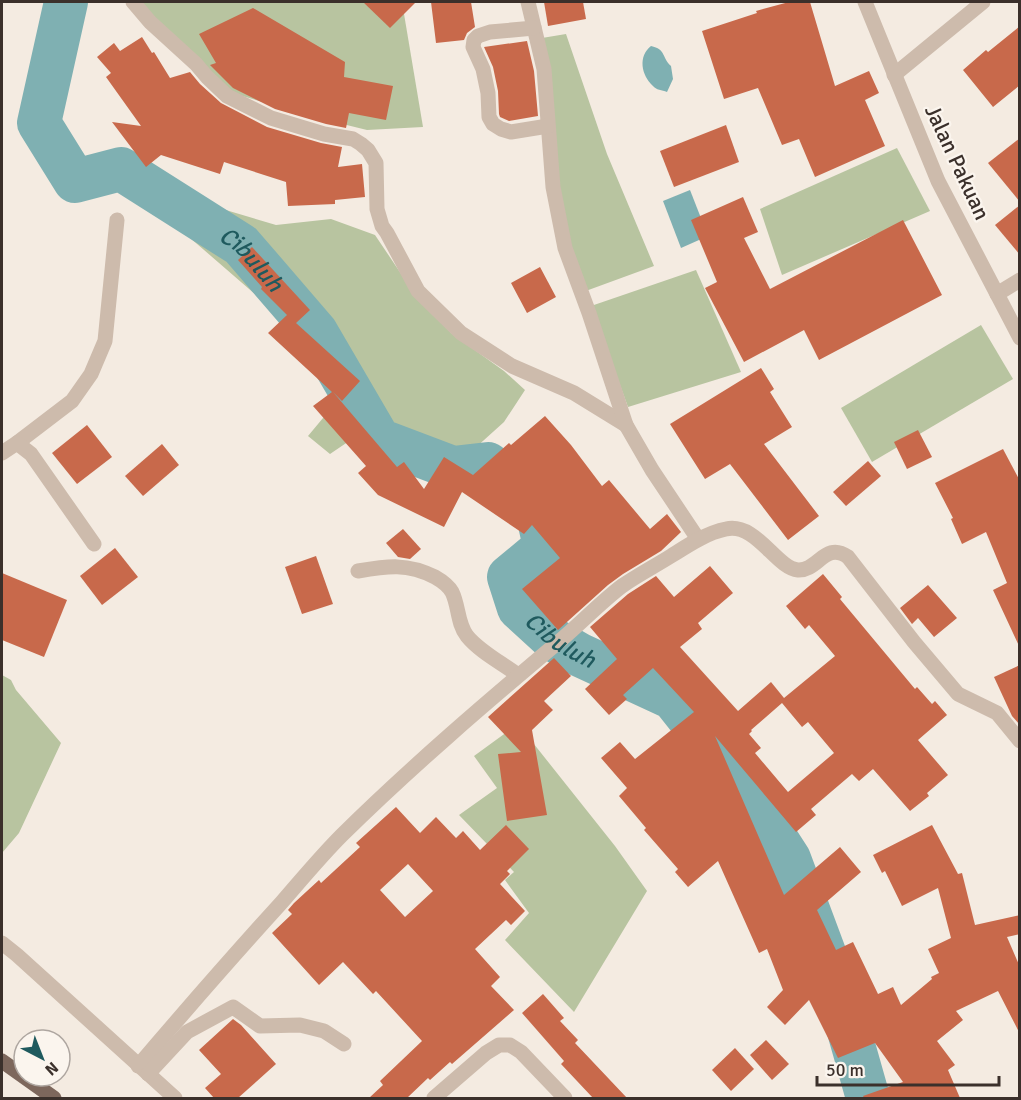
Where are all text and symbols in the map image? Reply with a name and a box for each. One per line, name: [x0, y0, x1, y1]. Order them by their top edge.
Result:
street label: Jalan Pakuan: [919, 100, 996, 224]
water label: Cibuluh: [214, 220, 290, 299]
water label: Cibuluh: [518, 606, 601, 675]
north arrow: [12, 1028, 72, 1088]
scale bar: [817, 1049, 998, 1087]
text: N: [41, 1057, 62, 1080]
text: 50 m: [826, 1059, 864, 1081]

